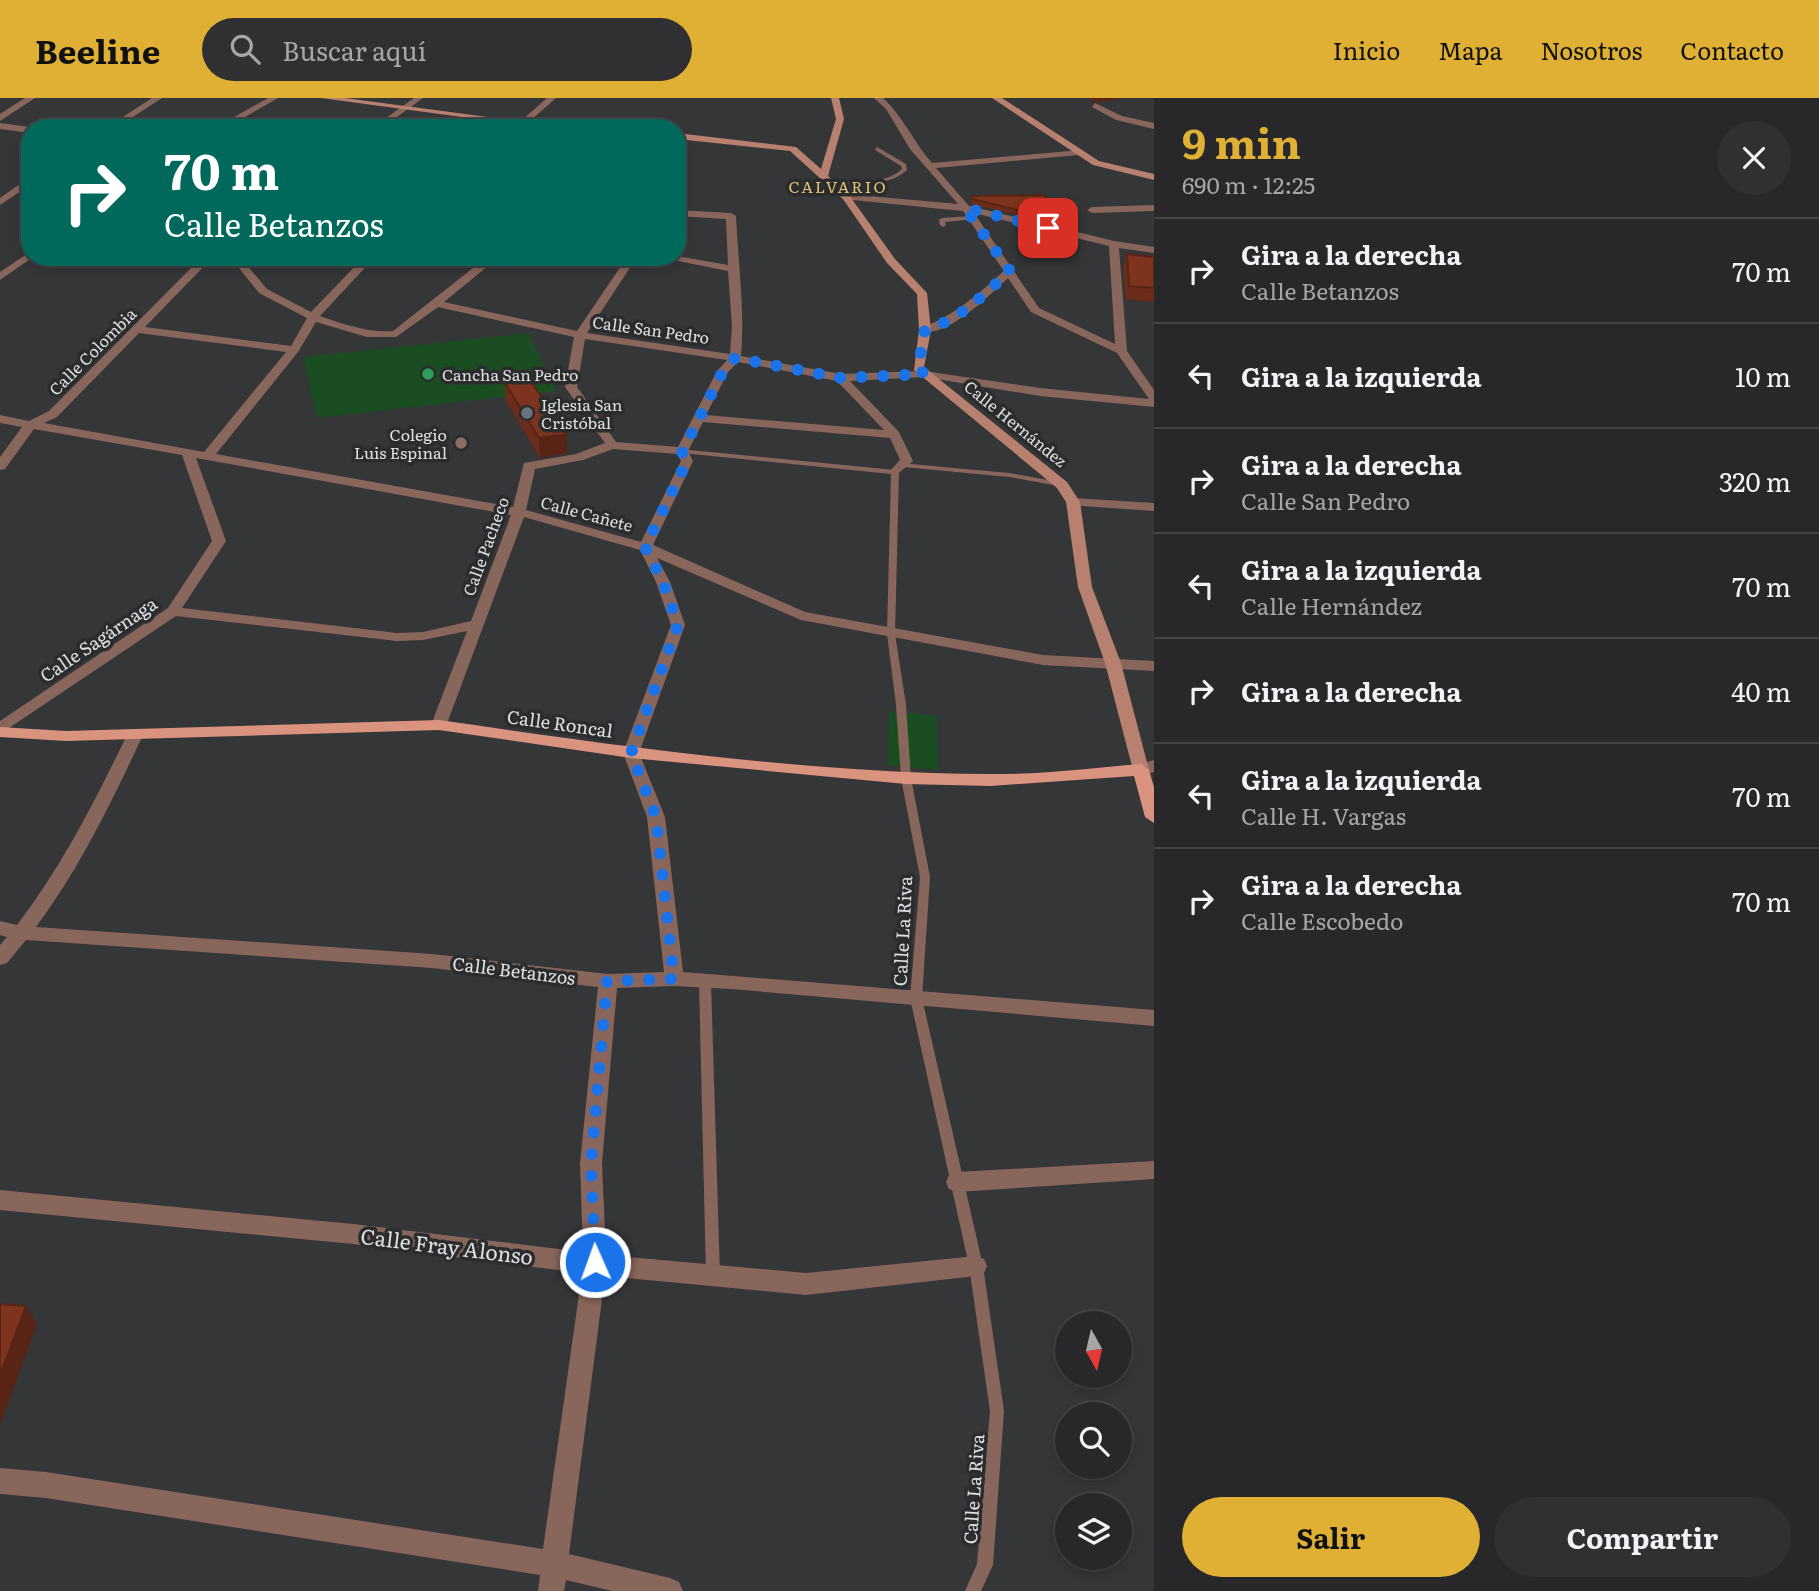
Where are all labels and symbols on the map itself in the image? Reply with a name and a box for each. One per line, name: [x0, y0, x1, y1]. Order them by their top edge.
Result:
district label: CALVARIO: [788, 174, 888, 198]
pin: [1018, 198, 1078, 258]
street label: Calle Colombia: [43, 302, 141, 400]
street label: Calle San Pedro: [591, 309, 711, 349]
place label: Cancha San Pedro: [442, 362, 578, 386]
marker: Cancha San Pedro: [420, 366, 436, 382]
street label: Calle Hernández: [960, 374, 1073, 472]
place label: Iglesia San Cristóbal: [541, 392, 623, 434]
marker: Iglesia San Cristóbal: [519, 405, 535, 421]
place label: Colegio Luis Espinal: [354, 422, 447, 464]
marker: Colegio Luis Espinal: [453, 435, 469, 451]
street label: Calle Cañete: [538, 489, 636, 537]
street label: Calle Pacheco: [456, 493, 514, 599]
street label: Calle Sagárnaga: [34, 590, 162, 688]
street label: Calle Roncal: [505, 702, 615, 744]
street label: Calle La Riva: [886, 875, 918, 987]
street label: Calle Betanzos: [451, 949, 577, 991]
street label: Calle Fray Alonso: [359, 1219, 535, 1271]
position arrow: [558, 1225, 632, 1299]
north arrow: [1055, 1311, 1132, 1388]
street label: Calle La Riva: [956, 1433, 990, 1545]

